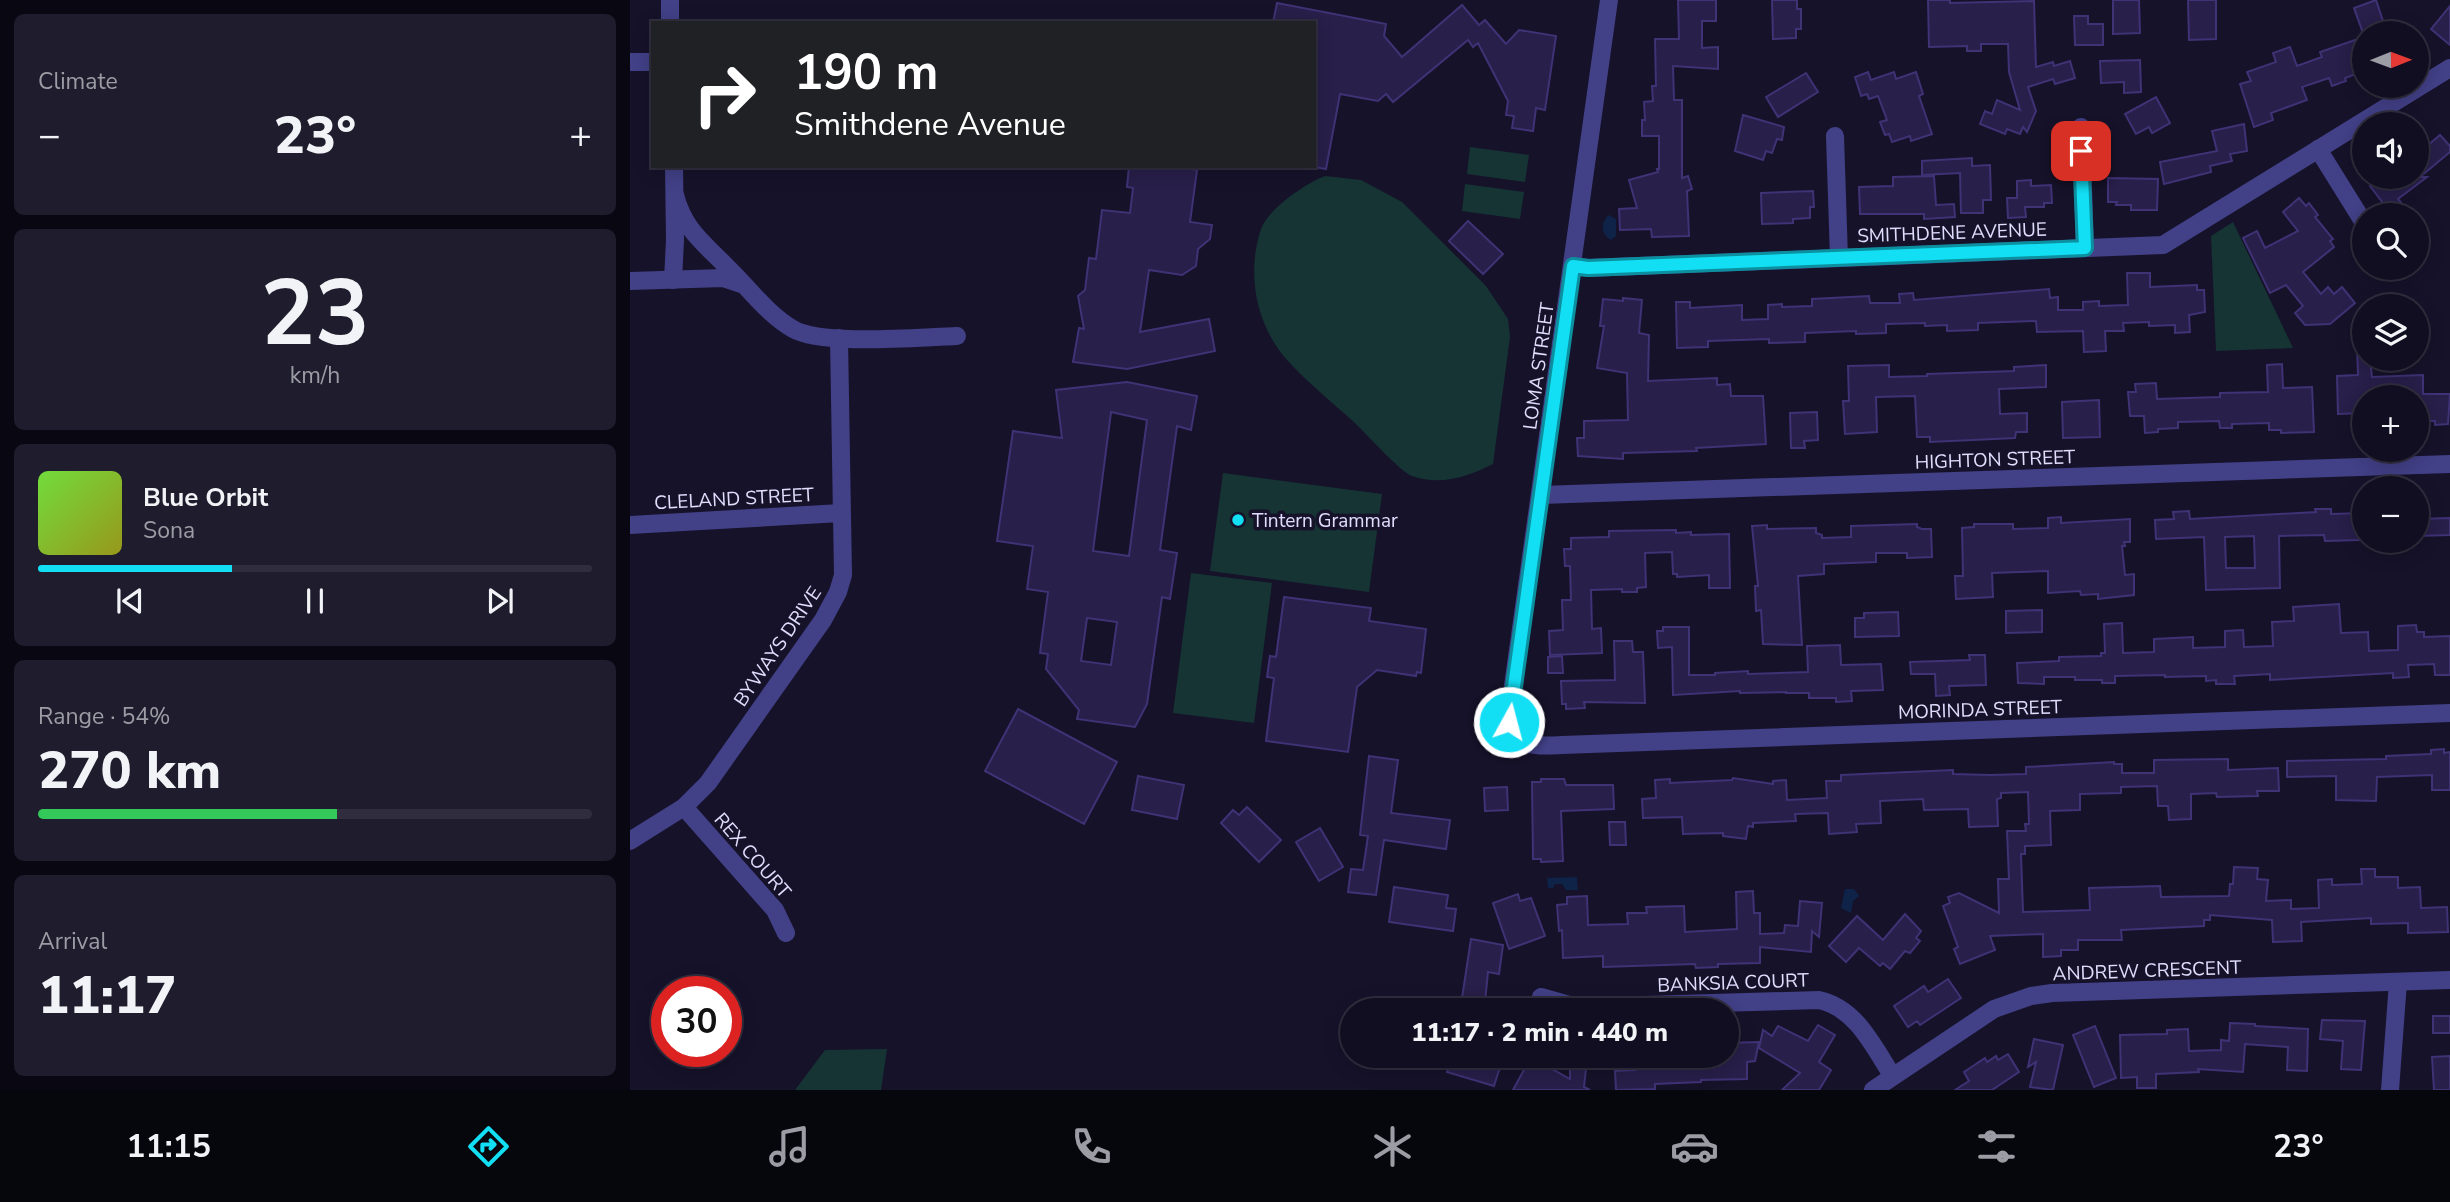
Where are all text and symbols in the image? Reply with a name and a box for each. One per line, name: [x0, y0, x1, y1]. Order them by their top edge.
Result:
north arrow: [2352, 21, 2429, 98]
map controls: [2352, 21, 2429, 553]
text: 190 m: [794, 39, 938, 106]
icon: right: [679, 49, 770, 140]
text: Climate: [38, 66, 118, 97]
text: 23°: [274, 100, 356, 171]
text: Smithdene Avenue: [794, 103, 1066, 146]
text: −: [38, 110, 61, 161]
text: +: [569, 110, 592, 161]
button: sound: [2352, 112, 2429, 189]
pin: [2051, 121, 2111, 181]
icon: arrive: [2062, 132, 2100, 170]
button: search: [2352, 203, 2429, 280]
street label: SMITHDENE AVENUE: [1857, 217, 2047, 249]
text: 23: [260, 252, 370, 376]
button: layers: [2352, 294, 2429, 371]
street label: LOMA STREET: [1517, 300, 1561, 431]
text: km/h: [290, 360, 340, 391]
button: +: [2352, 385, 2429, 462]
street label: HIGHTON STREET: [1914, 444, 2076, 476]
button: −: [2352, 476, 2429, 553]
text: Blue Orbit: [143, 480, 268, 515]
street label: CLELAND STREET: [654, 482, 815, 516]
place label: Tintern Grammar: [1252, 508, 1398, 534]
marker: Tintern Grammar: [1230, 512, 1246, 528]
text: Sona: [143, 515, 195, 546]
street label: BYWAYS DRIVE: [728, 581, 828, 712]
icon: previous: [111, 582, 149, 620]
icon: pause: [296, 582, 334, 620]
icon: next: [481, 582, 519, 620]
position arrow: [1472, 685, 1546, 759]
street label: MORINDA STREET: [1898, 694, 2063, 726]
text: Range · 54%: [38, 701, 170, 732]
text: 270 km: [38, 735, 221, 806]
street label: REX COURT: [708, 807, 797, 904]
text: Arrival: [38, 926, 107, 957]
street label: ANDREW CRESCENT: [2052, 955, 2242, 987]
text: 11:17: [38, 960, 176, 1031]
street label: BANKSIA COURT: [1657, 967, 1810, 999]
speed limit sign: 30: [651, 976, 742, 1067]
text: 11:17 · 2 min · 440 m: [1411, 1015, 1668, 1050]
icon: directions: [464, 1122, 513, 1171]
icon: music: [765, 1122, 814, 1171]
icon: phone: [1067, 1122, 1116, 1171]
icon: climate: [1368, 1122, 1417, 1171]
icon: car: [1670, 1122, 1719, 1171]
icon: filters: [1972, 1122, 2021, 1171]
text: 11:15: [126, 1125, 211, 1168]
text: 23°: [2273, 1125, 2324, 1168]

